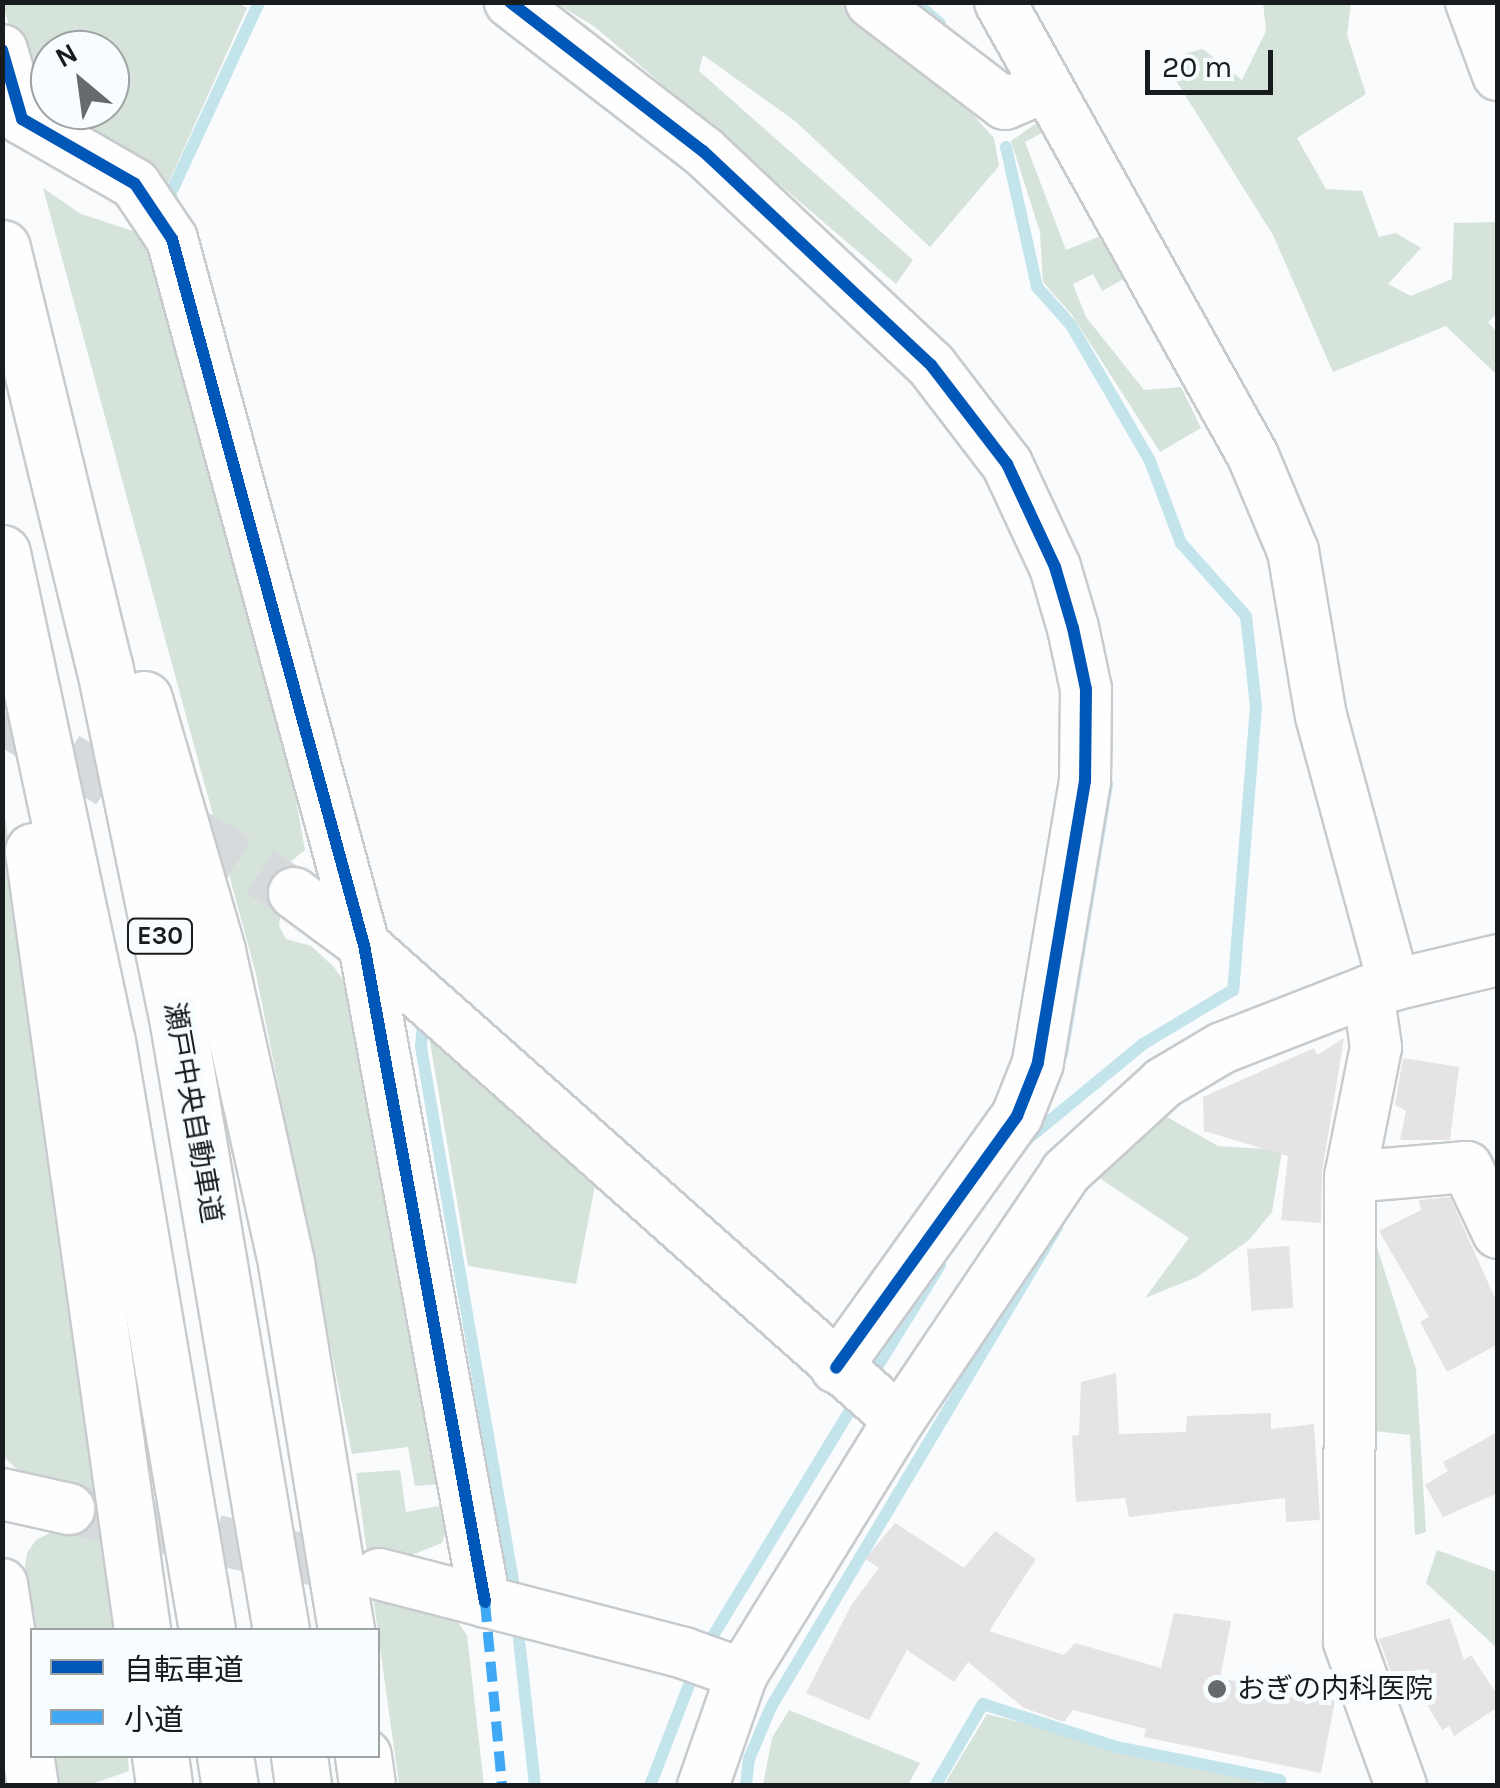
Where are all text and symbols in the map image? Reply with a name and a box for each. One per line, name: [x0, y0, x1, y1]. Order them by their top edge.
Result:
north arrow: [30, 30, 130, 130]
scale bar: [1150, 30, 1278, 92]
text: N: [49, 36, 83, 74]
text: 20 m: [1162, 49, 1232, 85]
road number: E30: [125, 916, 195, 956]
street label: 瀬戸中央自動車道: [157, 1000, 229, 1226]
legend: [30, 1628, 380, 1758]
text: 自転車道: [124, 1652, 244, 1688]
place label: おぎの内科医院: [1237, 1672, 1433, 1706]
marker: おぎの内科医院: [1206, 1678, 1228, 1700]
text: 小道: [124, 1702, 184, 1738]

